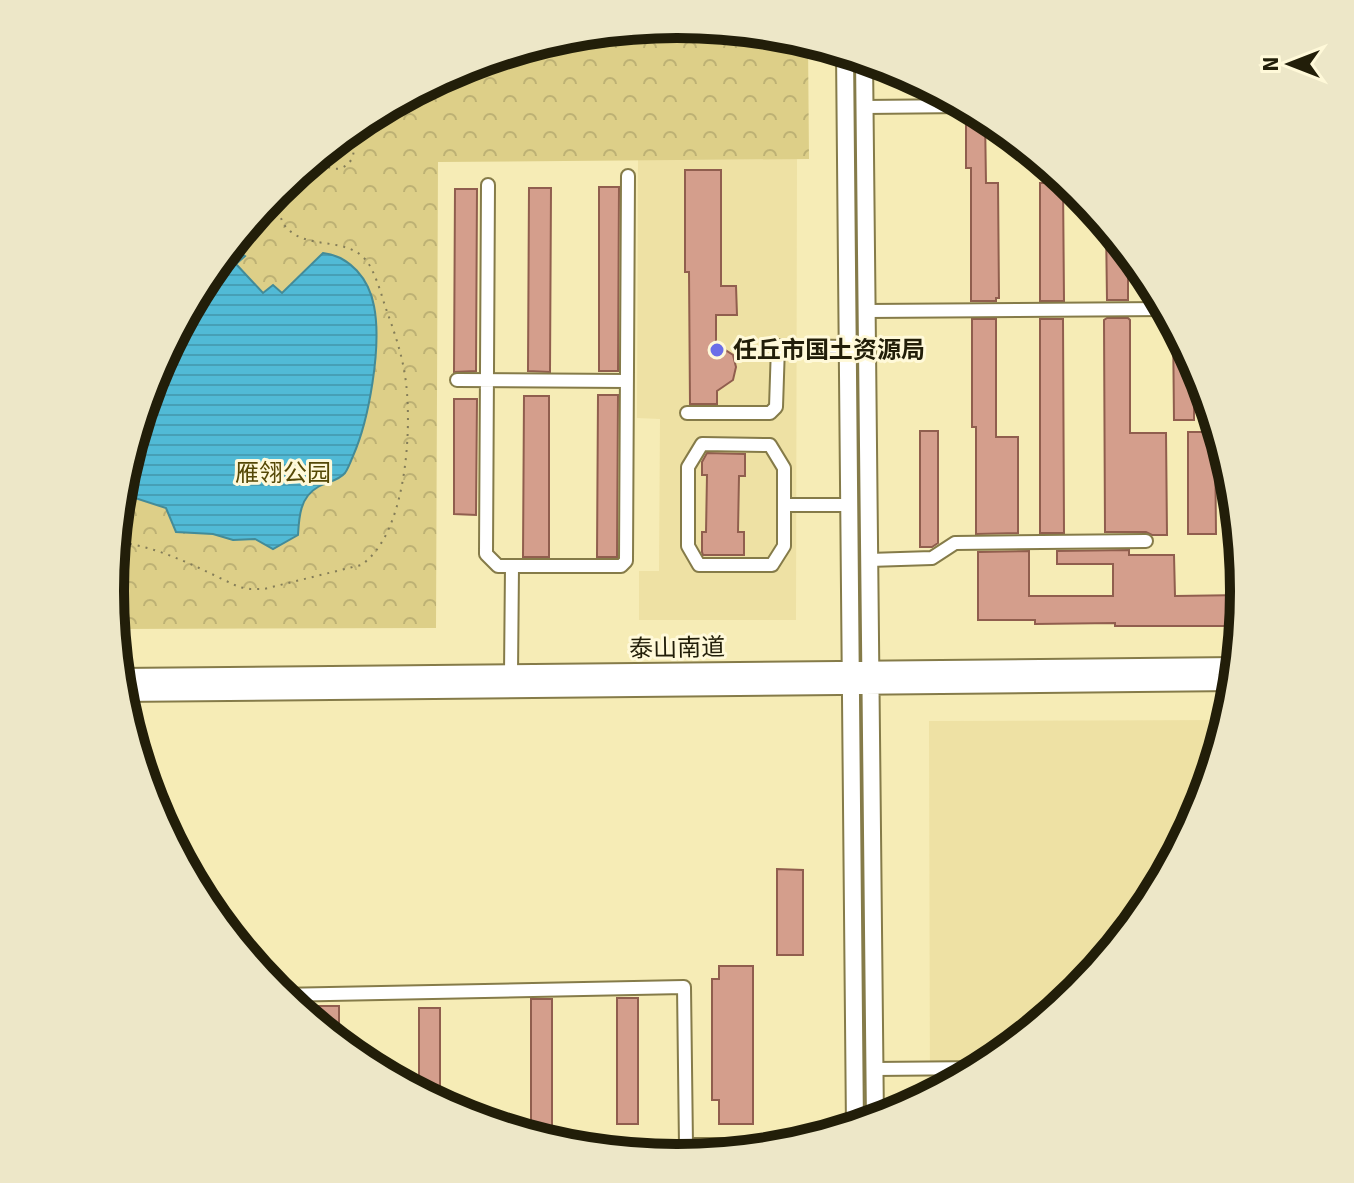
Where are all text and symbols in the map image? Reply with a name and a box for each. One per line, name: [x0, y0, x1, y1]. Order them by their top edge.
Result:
north arrow: [1250, 24, 1330, 104]
text: N: [1257, 56, 1284, 72]
place label: 任丘市国土资源局: [733, 335, 925, 365]
marker: 任丘市国土资源局: [708, 341, 726, 359]
park label: 雁翎公园: [235, 458, 331, 488]
street label: 泰山南道: [629, 632, 725, 664]

